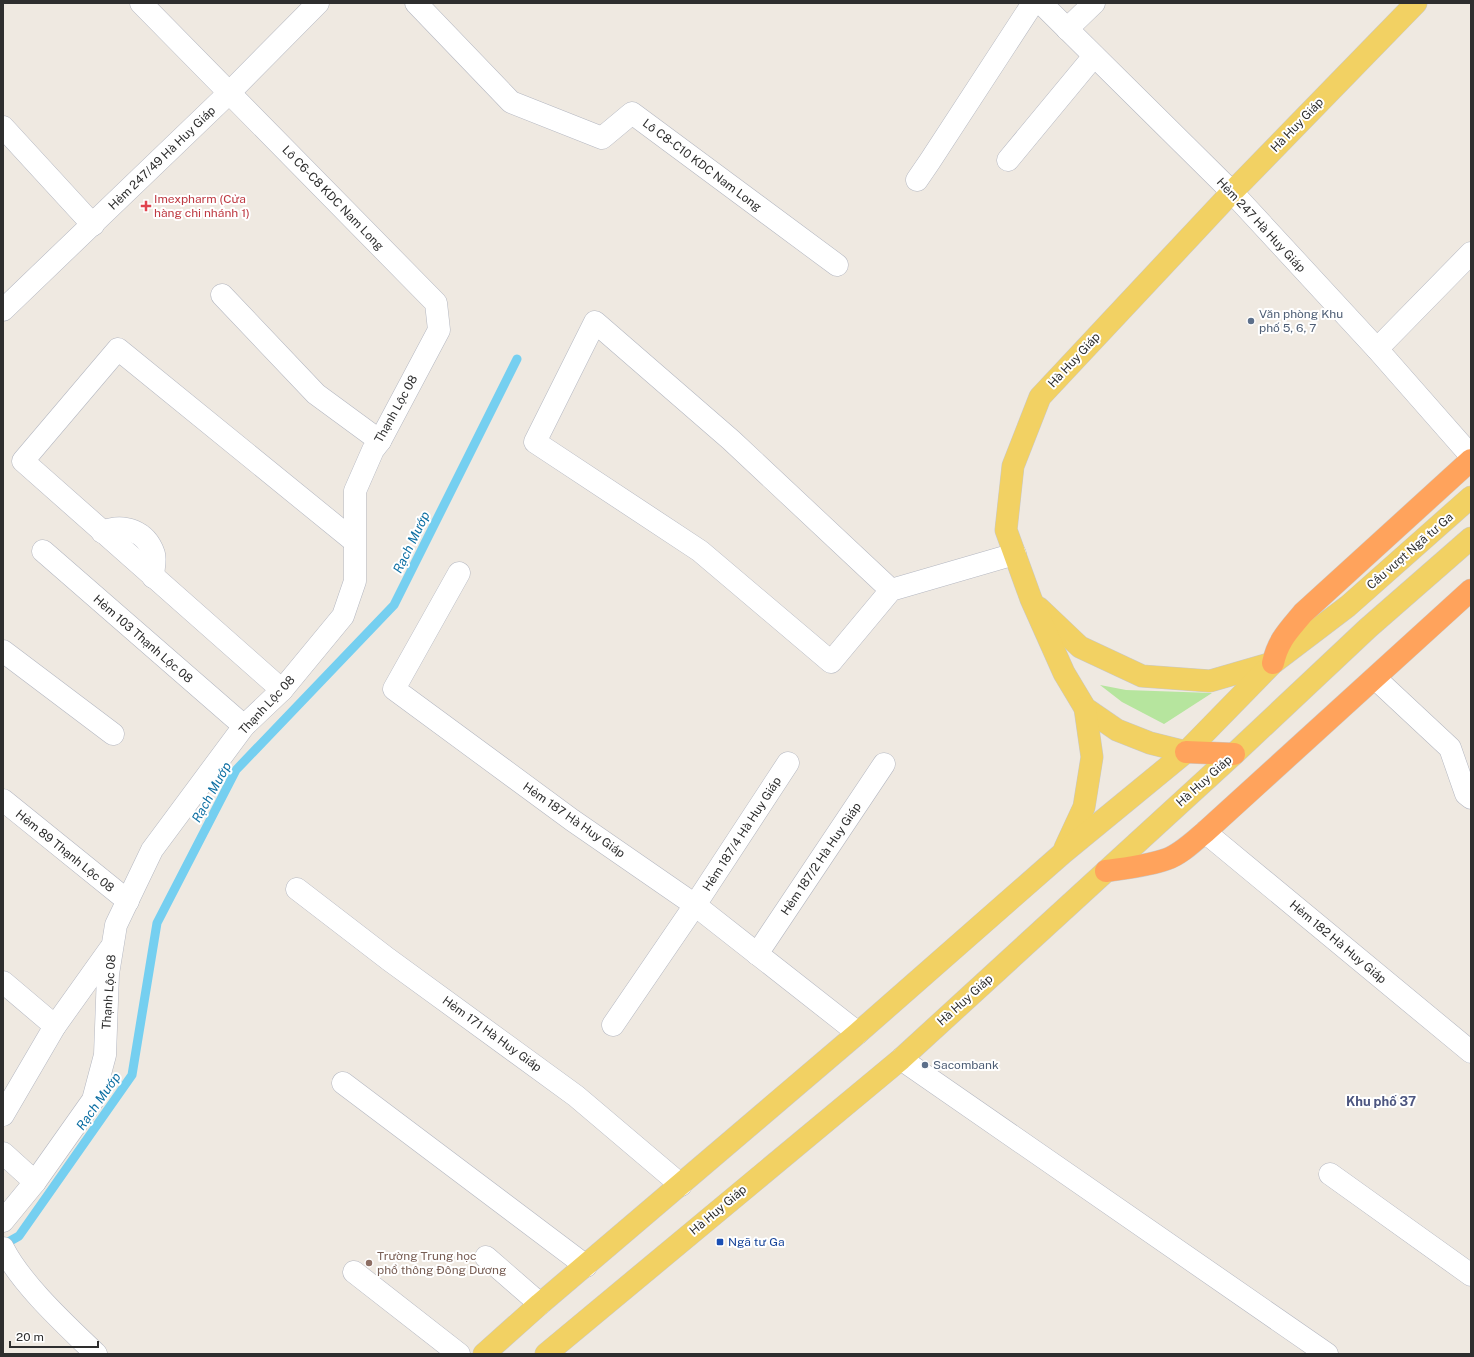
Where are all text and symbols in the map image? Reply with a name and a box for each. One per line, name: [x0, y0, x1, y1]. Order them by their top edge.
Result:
street label: Hà Huy Giáp: [1268, 95, 1326, 155]
street label: Hẻm 247/49 Hà Huy Giáp: [106, 103, 218, 213]
street label: Lô C8-C10 KDC Nam Long: [640, 116, 764, 214]
street label: Lô C6-C8 KDC Nam Long: [279, 143, 387, 253]
street label: Hẻm 247 Hà Huy Giáp: [1214, 175, 1308, 275]
place label: Imexpharm (Cửa hàng chi nhánh 1): [154, 192, 250, 220]
marker: Imexpharm (Cửa hàng chi nhánh 1): [141, 201, 151, 211]
place label: Văn phòng Khu phố 5, 6, 7: [1259, 307, 1343, 335]
marker: Văn phòng Khu phố 5, 6, 7: [1246, 316, 1256, 326]
street label: Hà Huy Giáp: [1045, 330, 1103, 390]
street label: Thạnh Lộc 08: [372, 372, 420, 445]
water label: Rạch Mướp: [390, 508, 433, 576]
street label: Cầu vượt Ngã tư Ga: [1364, 510, 1456, 592]
street label: Hẻm 103 Thạnh Lộc 08: [90, 592, 196, 686]
street label: Thạnh Lộc 08: [236, 673, 298, 737]
street label: Hà Huy Giáp: [1173, 752, 1235, 810]
water label: Rạch Mướp: [189, 759, 234, 825]
street label: Hẻm 187/4 Hà Huy Giáp: [700, 774, 784, 894]
street label: Hẻm 187 Hà Huy Giáp: [520, 779, 628, 861]
street label: Hẻm 187/2 Hà Huy Giáp: [778, 800, 864, 918]
street label: Hẻm 89 Thạnh Lộc 08: [13, 807, 117, 895]
street label: Hẻm 182 Hà Huy Giáp: [1287, 898, 1389, 986]
street label: Thạnh Lộc 08: [99, 954, 119, 1030]
street label: Hà Huy Giáp: [934, 971, 996, 1029]
street label: Hẻm 171 Hà Huy Giáp: [440, 993, 544, 1075]
place label: Sacombank: [933, 1058, 999, 1072]
marker: Sacombank: [920, 1060, 930, 1070]
water label: Rạch Mướp: [73, 1069, 124, 1133]
district label: Khu phố 37: [1346, 1094, 1416, 1109]
street label: Hà Huy Giáp: [687, 1182, 749, 1238]
place label: Ngã tư Ga: [728, 1235, 785, 1249]
marker: Ngã tư Ga: [715, 1237, 725, 1247]
place label: Trường Trung học phổ thông Đông Dương: [377, 1249, 506, 1277]
marker: Trường Trung học phổ thông Đông Dương: [364, 1258, 374, 1268]
scale bar: [10, 1323, 98, 1349]
text: 20 m: [16, 1330, 44, 1344]

